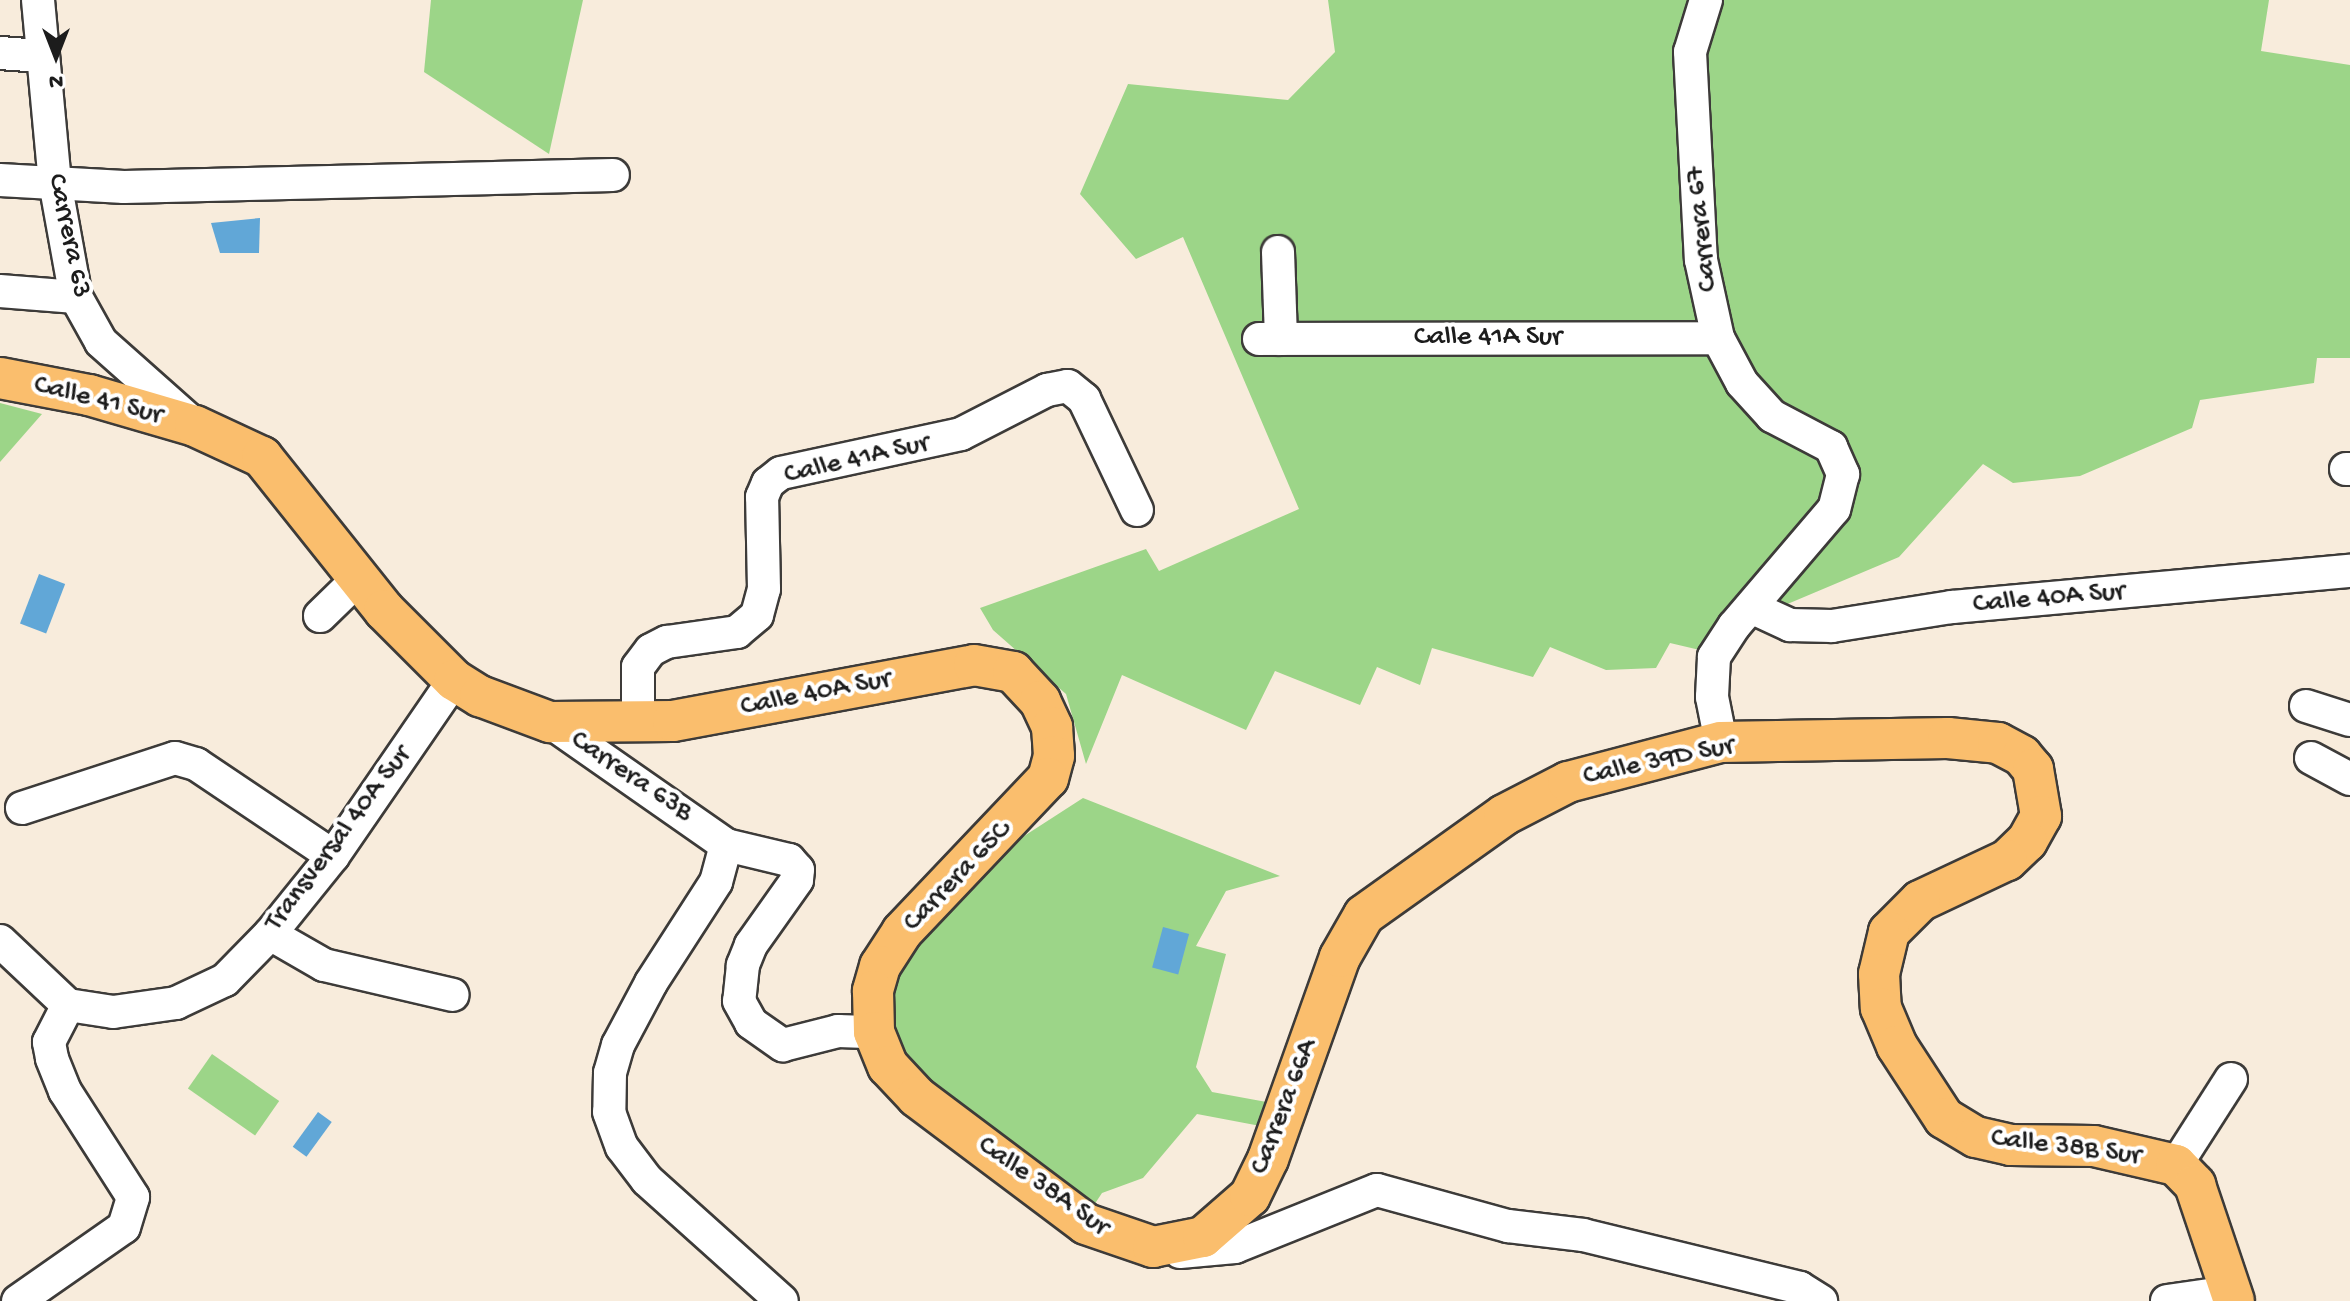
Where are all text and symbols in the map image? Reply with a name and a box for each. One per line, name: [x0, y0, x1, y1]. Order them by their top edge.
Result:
north arrow: [16, 16, 96, 96]
text: N: [49, 67, 63, 93]
street label: Carrera 67: [1680, 165, 1726, 293]
street label: Carrera 63: [38, 171, 98, 301]
street label: Calle 41A Sur: [1414, 321, 1562, 355]
street label: Calle 41 Sur: [30, 369, 166, 433]
street label: Calle 41A Sur: [781, 427, 933, 493]
street label: Calle 40A Sur: [1972, 576, 2126, 622]
street label: Calle 40A Sur: [738, 663, 894, 725]
street label: Carrera 63B: [564, 724, 698, 830]
street label: Calle 39D Sur: [1580, 730, 1738, 794]
street label: Transversal 40A Sur: [258, 740, 420, 938]
street label: Carrera 65C: [897, 815, 1019, 939]
street label: Carrera 66A: [1244, 1035, 1326, 1179]
street label: Calle 38B Sur: [1989, 1122, 2143, 1174]
street label: Calle 38A Sur: [971, 1129, 1115, 1245]

